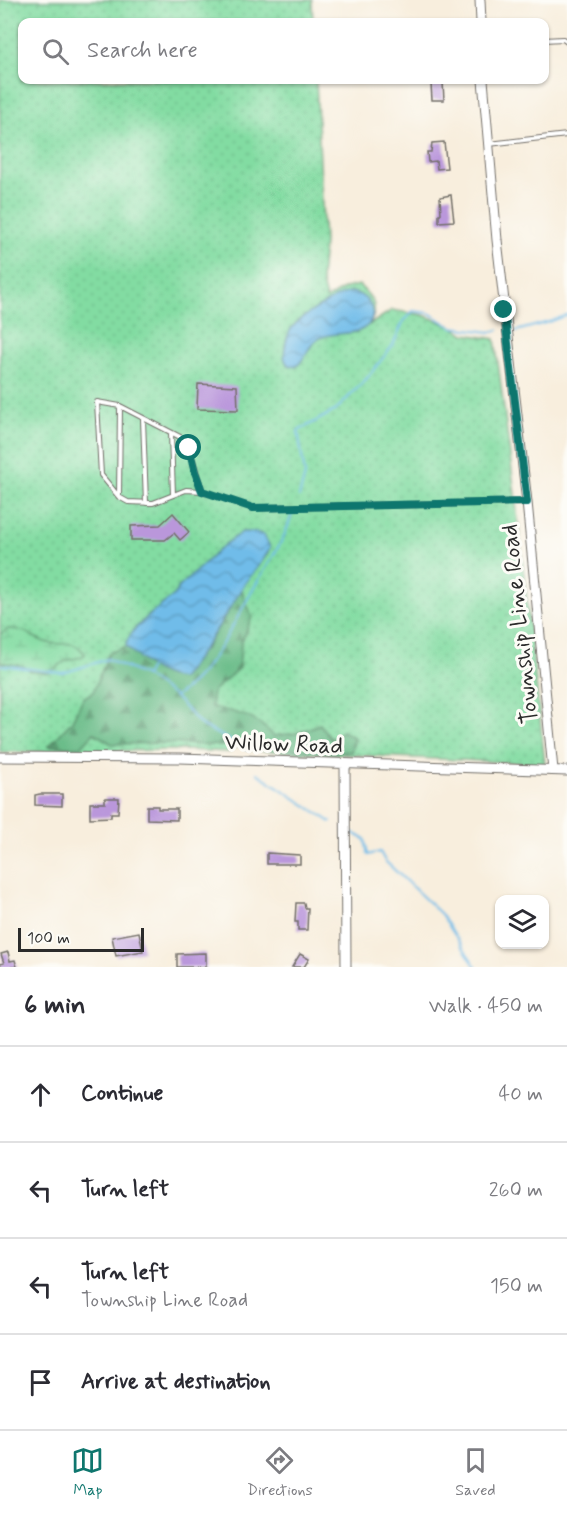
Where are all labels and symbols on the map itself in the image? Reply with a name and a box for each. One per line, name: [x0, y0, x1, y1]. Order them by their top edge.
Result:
route end: [490, 296, 516, 322]
route start: [175, 434, 201, 460]
street label: Township Line Road: [495, 522, 546, 725]
street label: Willow Road: [224, 727, 344, 762]
scale bar: [18, 925, 144, 952]

